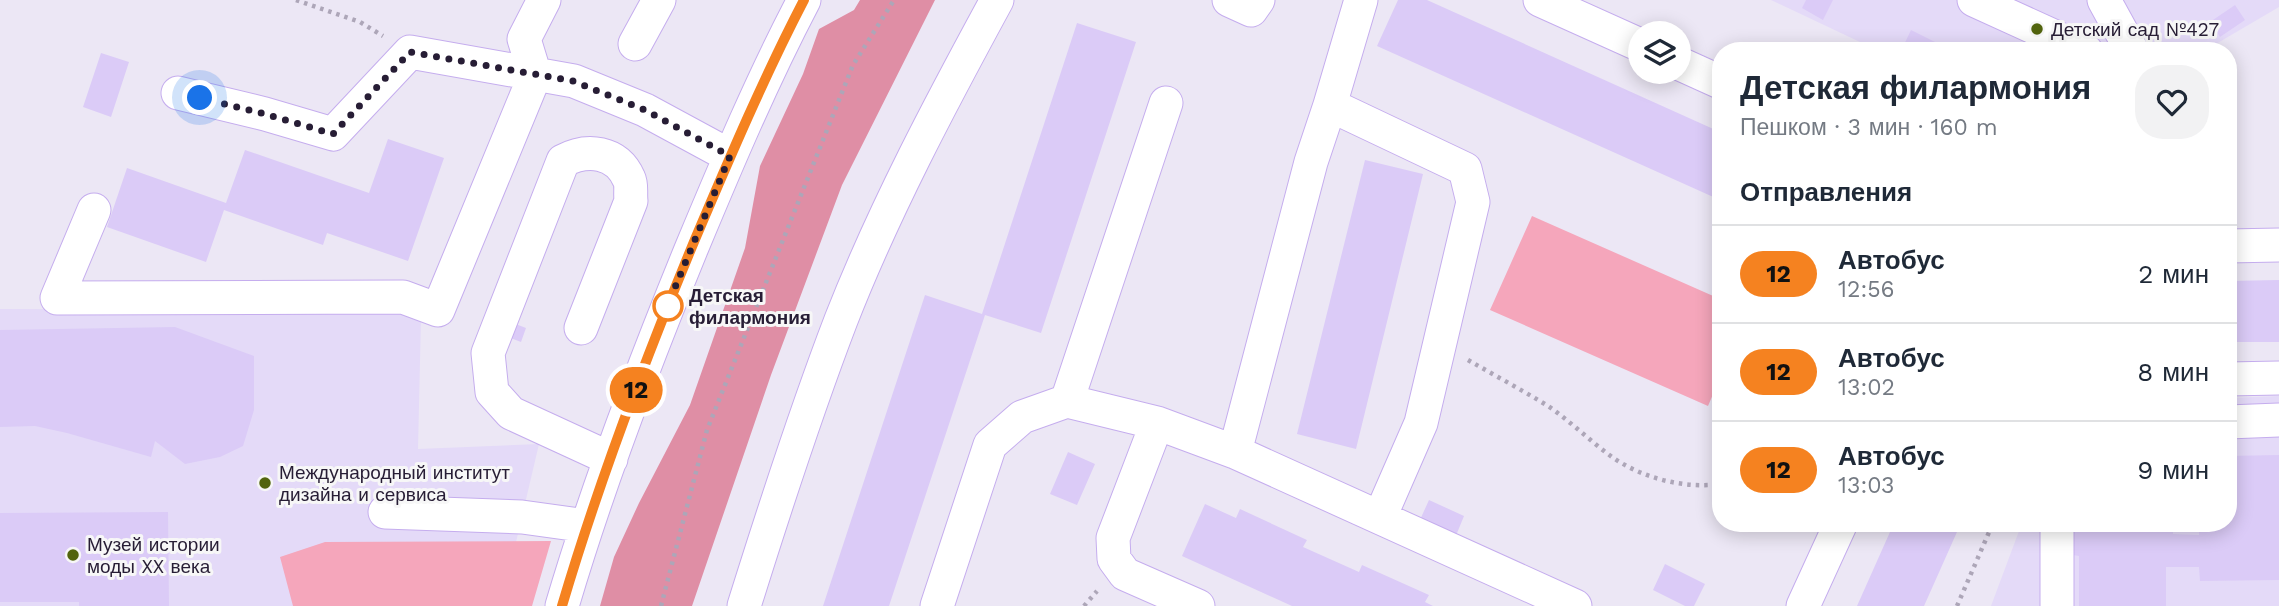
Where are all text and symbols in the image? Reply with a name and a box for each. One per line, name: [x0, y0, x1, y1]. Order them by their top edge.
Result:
place label: Детский сад №427: [2051, 18, 2219, 41]
map controls: [1628, 21, 1691, 84]
button: layers: [1628, 21, 1691, 84]
marker: Детский сад №427: [2029, 21, 2045, 37]
button: heart: [2135, 65, 2209, 139]
text: Детская филармония: [1740, 68, 2091, 107]
your location: [182, 80, 217, 115]
text: Пешком · 3 мин · 160 m: [1740, 114, 1998, 141]
text: Отправления: [1740, 177, 1912, 207]
text: Автобус: [1838, 245, 1945, 275]
text: 2 мин: [2138, 259, 2209, 289]
text: 12: [1766, 260, 1791, 288]
text: 12:56: [1838, 276, 1895, 303]
place label: Детская филармония: [689, 284, 811, 329]
marker: Детская филармония: [653, 291, 683, 321]
text: Автобус: [1838, 343, 1945, 373]
text: 8 мин: [2137, 357, 2209, 387]
text: 12: [1766, 358, 1791, 386]
line badge: 12: [604, 367, 668, 413]
text: 13:02: [1838, 374, 1895, 401]
text: 12: [624, 376, 648, 404]
text: Автобус: [1838, 441, 1945, 471]
text: 9 мин: [2137, 455, 2209, 485]
text: 12: [1766, 456, 1791, 484]
place label: Международный институт дизайна и сервиса: [279, 461, 510, 506]
text: 13:03: [1838, 472, 1894, 499]
marker: Международный институт дизайна и сервиса: [257, 475, 273, 491]
place label: Музей истории моды XX века: [87, 533, 220, 578]
marker: Музей истории моды XX века: [65, 547, 81, 563]

